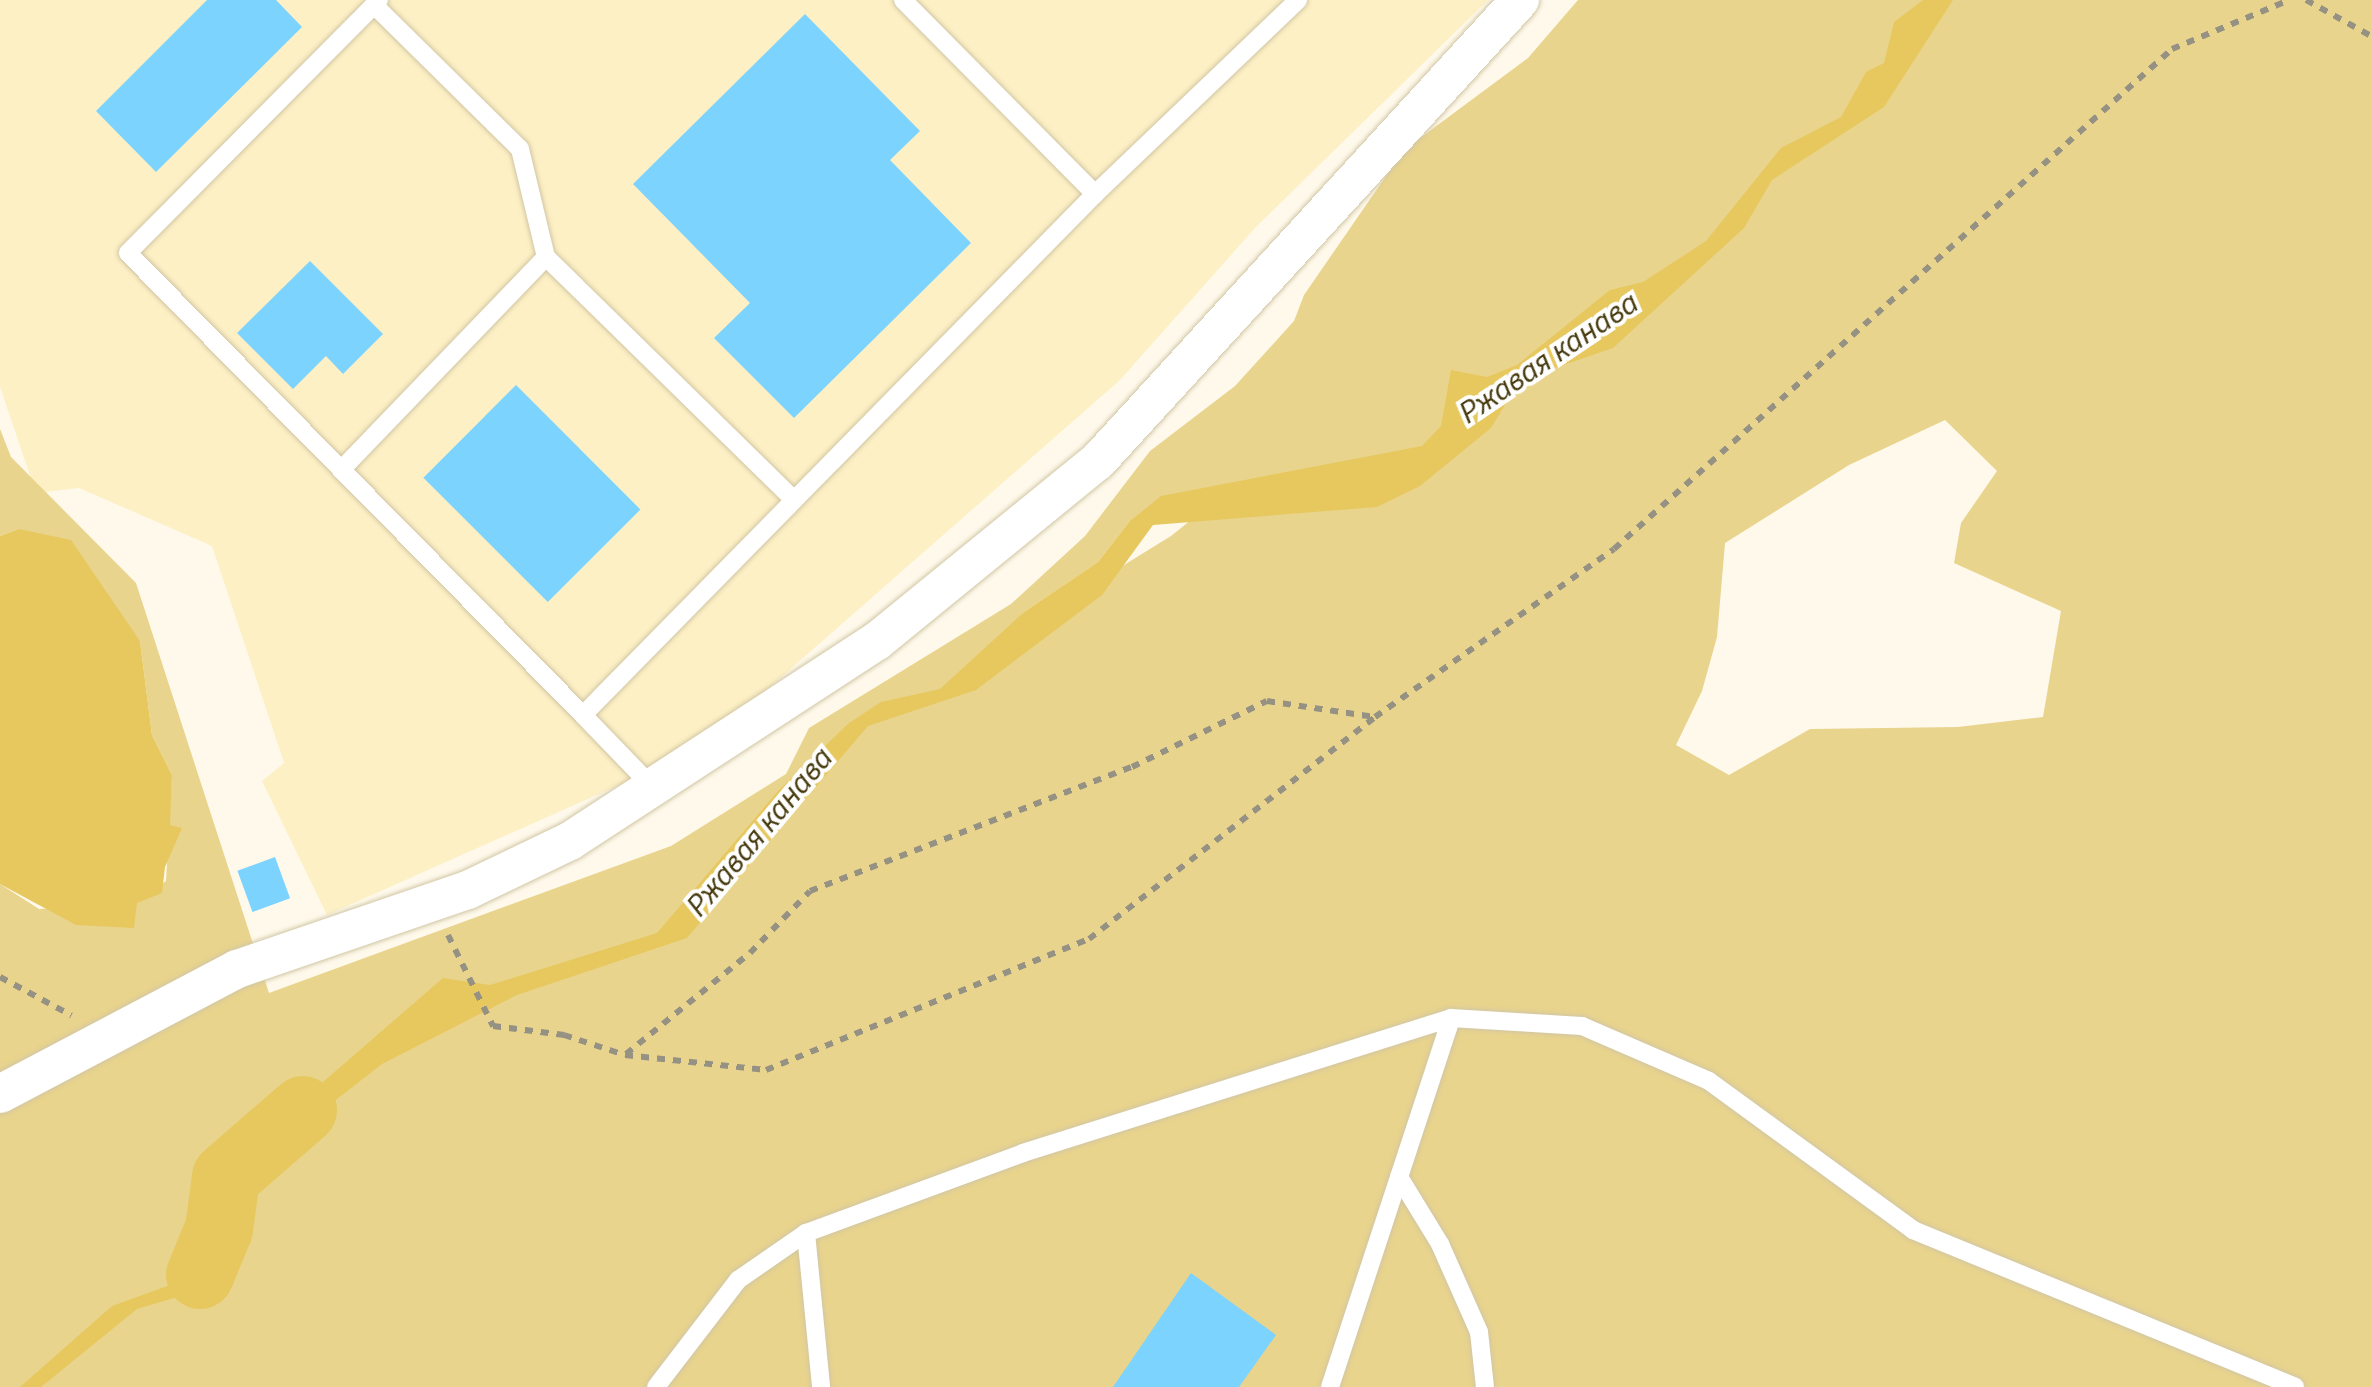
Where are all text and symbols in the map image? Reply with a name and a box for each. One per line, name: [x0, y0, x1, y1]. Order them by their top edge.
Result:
water label: Ржавая канава: [1452, 284, 1646, 432]
water label: Ржавая канава: [678, 740, 842, 924]

